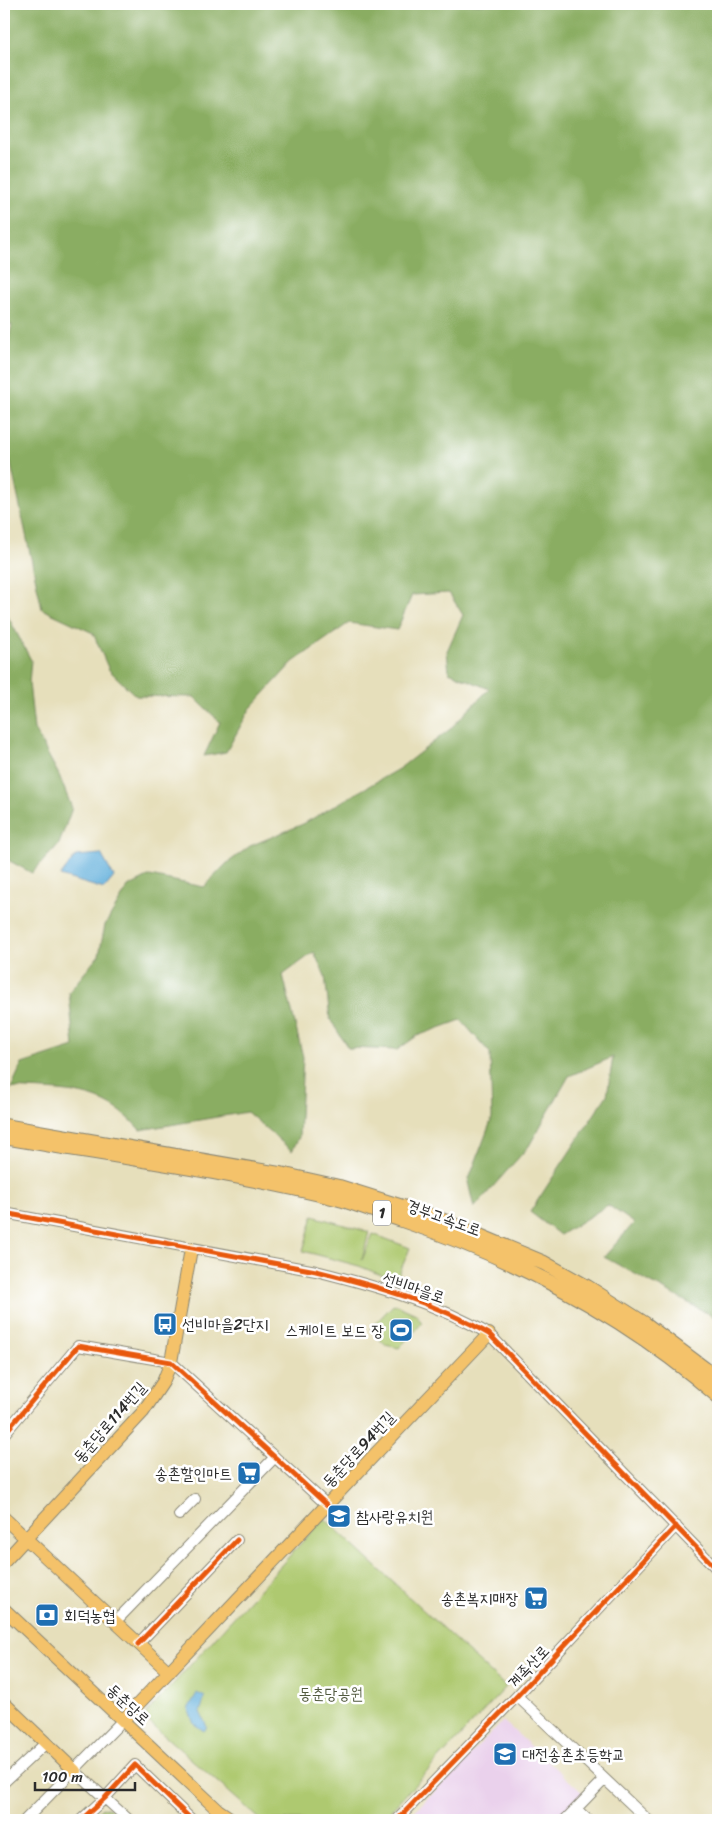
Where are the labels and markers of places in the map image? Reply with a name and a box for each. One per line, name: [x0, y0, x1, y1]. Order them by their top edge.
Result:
place label: 선비마을2단지: [182, 1310, 268, 1339]
bus stop icon: 선비마을2단지: [152, 1311, 178, 1337]
place label: 스케이트 보드 장: [286, 1316, 384, 1345]
sports icon: 스케이트 보드 장: [388, 1317, 414, 1343]
place label: 송촌할인마트: [155, 1459, 232, 1488]
supermarket icon: 송촌할인마트: [236, 1460, 262, 1486]
place label: 참사랑유치원: [356, 1502, 433, 1531]
school or university icon: 참사랑유치원: [326, 1503, 352, 1529]
place label: 송촌복지매장: [441, 1584, 518, 1613]
supermarket icon: 송촌복지매장: [523, 1585, 549, 1611]
place label: 회덕농협: [64, 1601, 116, 1630]
bank icon: 회덕농협: [34, 1602, 60, 1628]
place label: 대전송촌초등학교: [522, 1740, 625, 1769]
school or university icon: 대전송촌초등학교: [492, 1741, 518, 1767]

